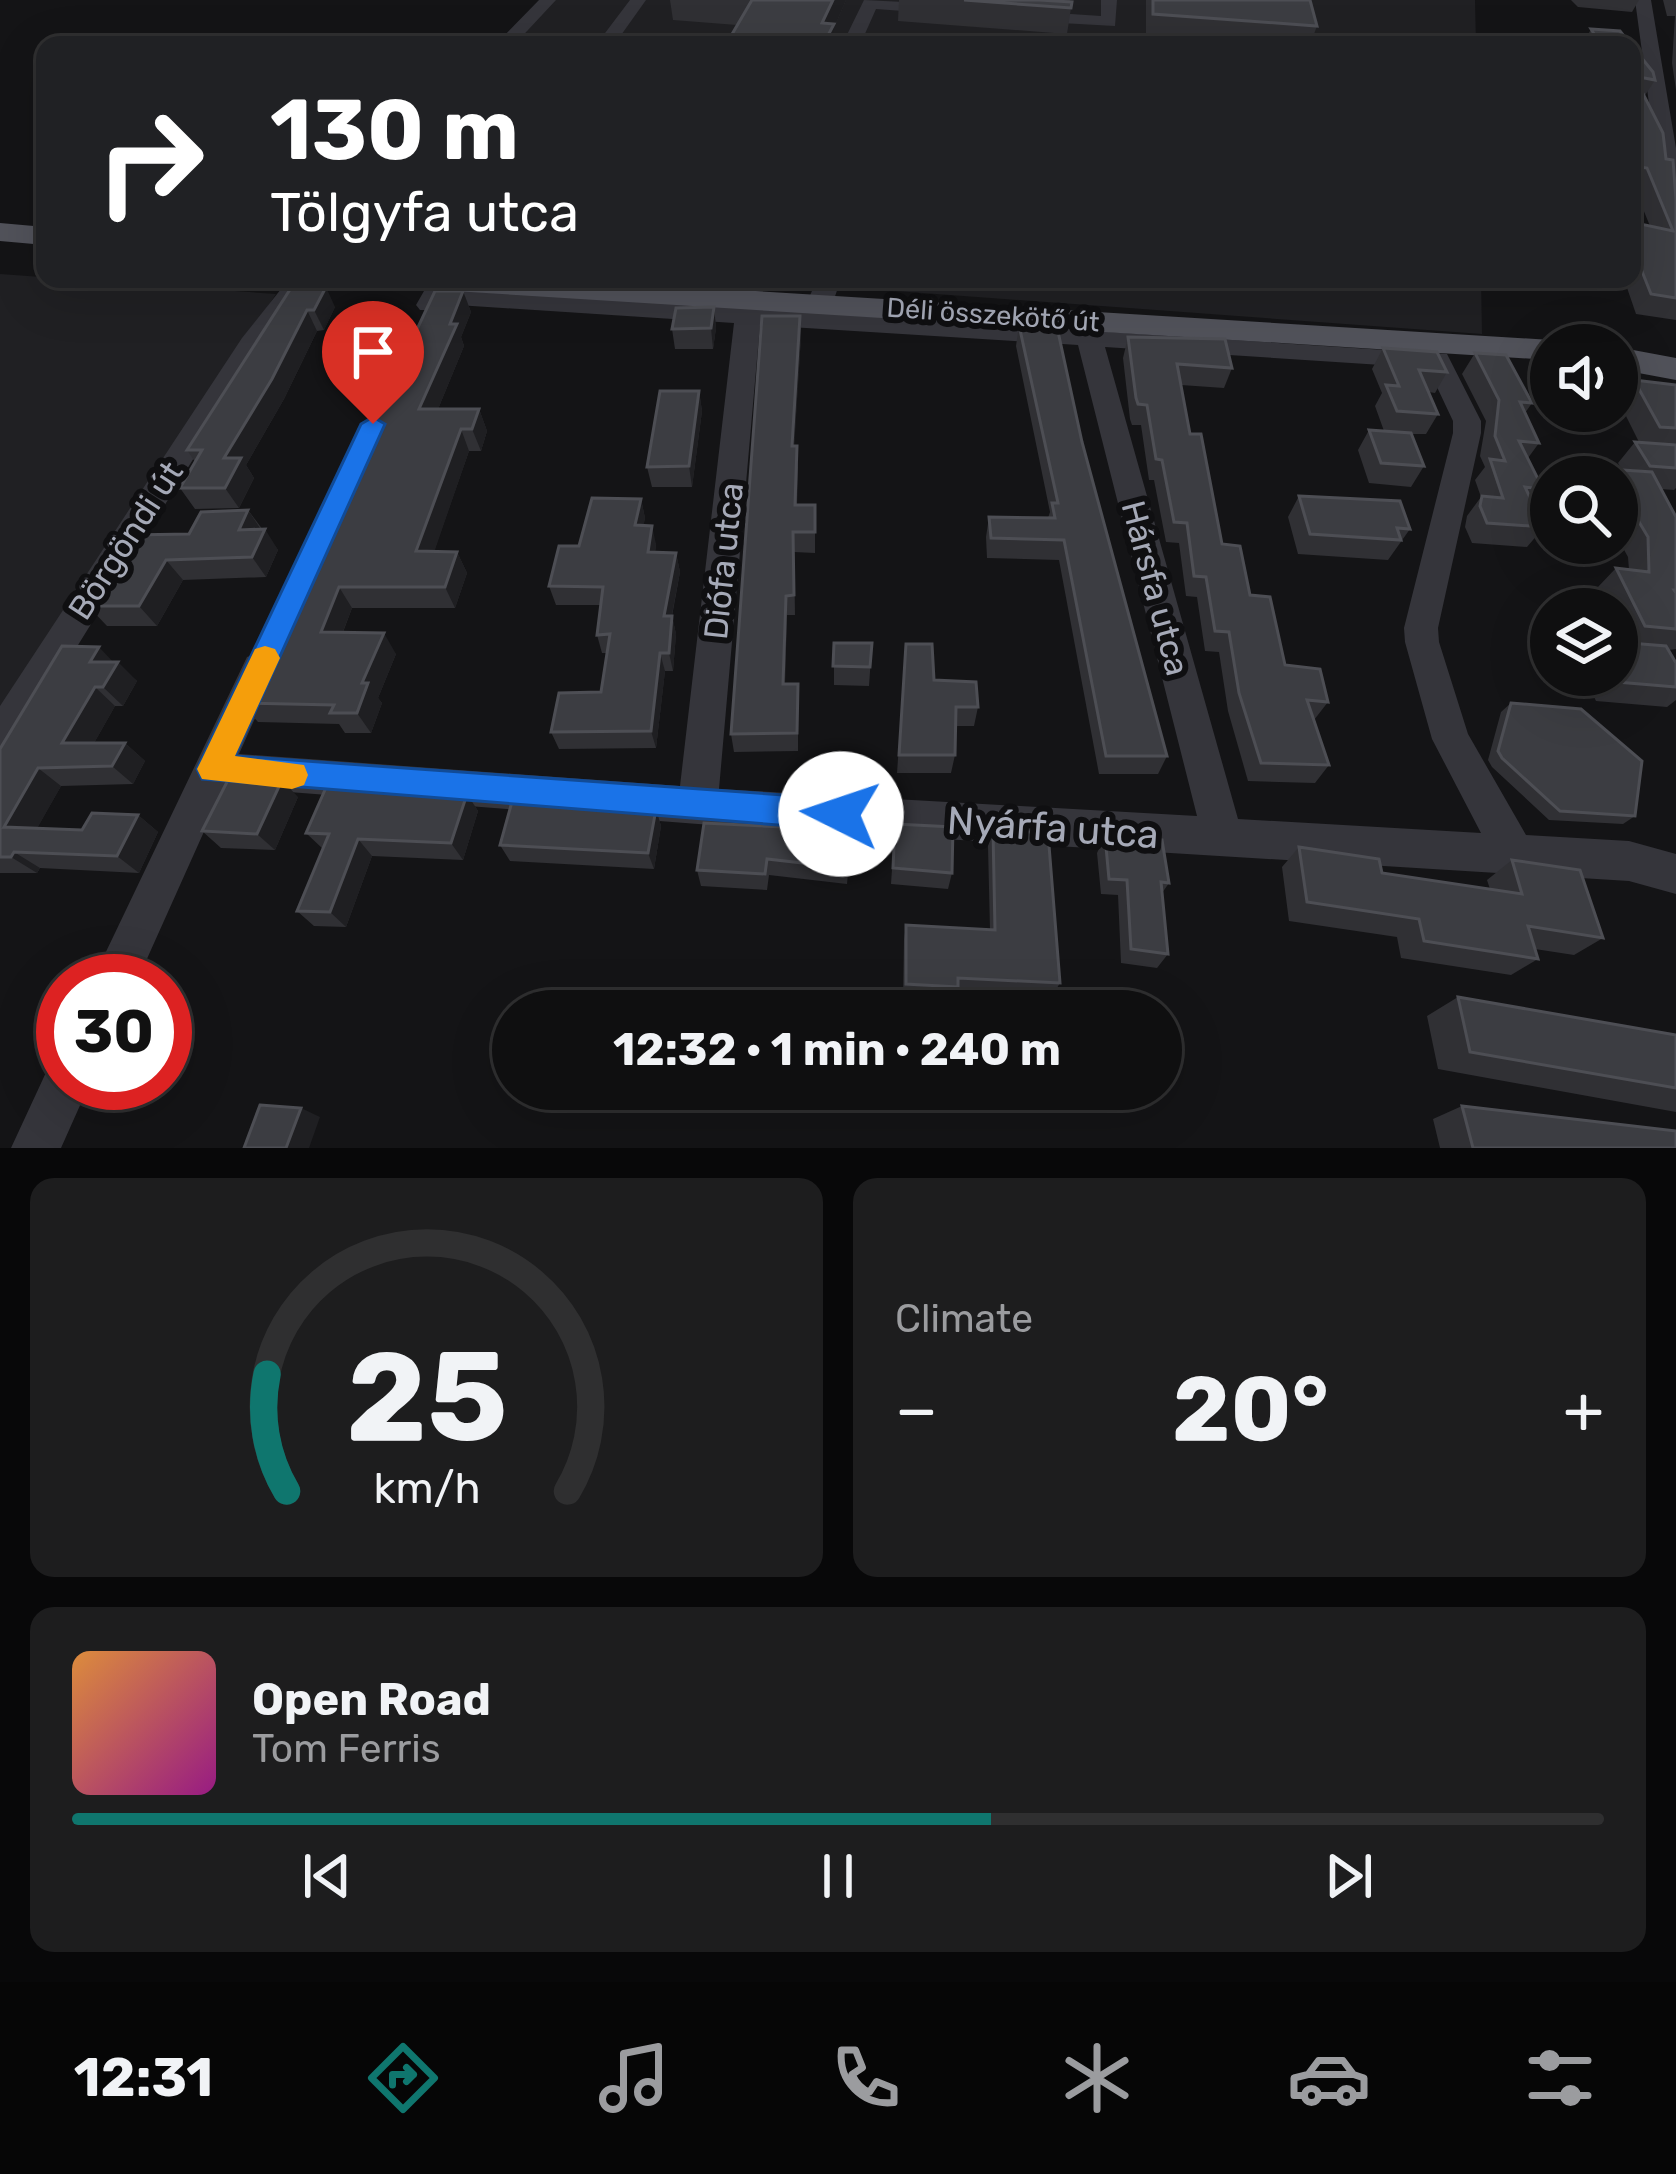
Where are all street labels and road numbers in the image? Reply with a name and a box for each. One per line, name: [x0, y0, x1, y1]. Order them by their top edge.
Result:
street label: Déli összekötő út: [886, 292, 1100, 338]
street label: Börgöndi út: [60, 454, 191, 626]
street label: Diófa utca: [696, 481, 751, 641]
street label: Hársfa utca: [1114, 497, 1198, 680]
street label: Nyárfa utca: [946, 798, 1160, 858]

